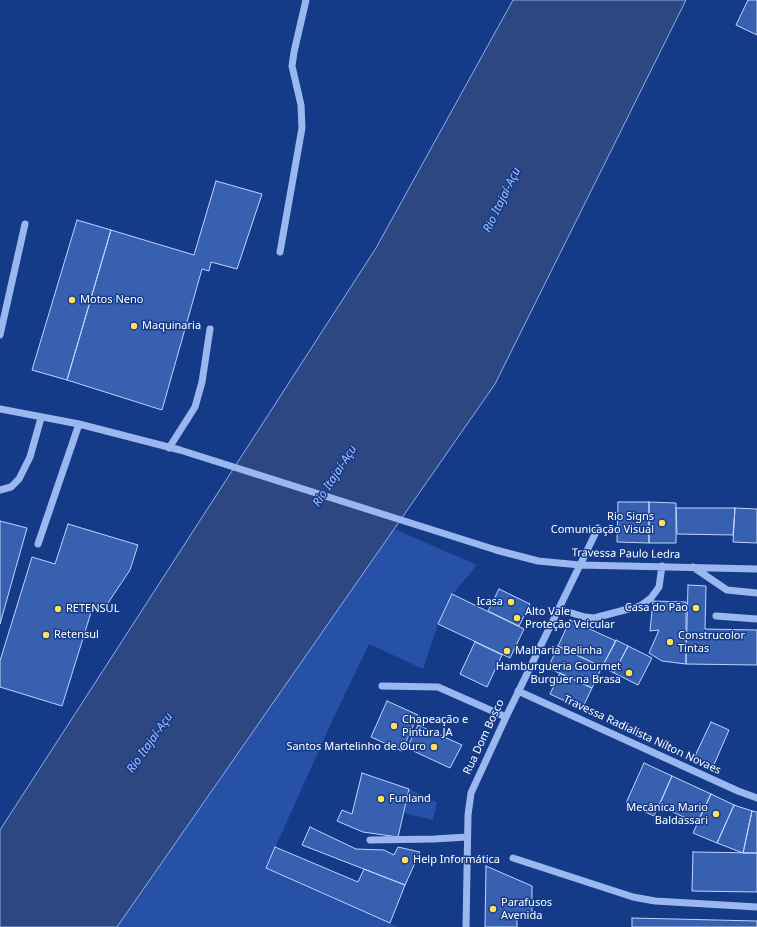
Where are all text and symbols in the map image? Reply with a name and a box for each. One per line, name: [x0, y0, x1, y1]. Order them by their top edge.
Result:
water label: Rio Itajaí-Açu: [480, 165, 524, 235]
place label: Motos Neno: [80, 293, 143, 307]
marker: Motos Neno: [67, 295, 77, 305]
place label: Maquinaria: [142, 319, 201, 333]
marker: Maquinaria: [129, 321, 139, 331]
water label: Rio Itajaí-Açu: [310, 443, 360, 509]
place label: Rio Signs Comunicação Visual: [551, 510, 654, 536]
marker: Rio Signs Comunicação Visual: [657, 518, 667, 528]
street label: Travessa Paulo Ledra: [572, 546, 680, 562]
place label: Icasa: [476, 595, 503, 609]
marker: Icasa: [506, 597, 516, 607]
place label: Casa do Pão: [625, 601, 688, 615]
place label: RETENSUL: [66, 602, 119, 616]
marker: Casa do Pão: [691, 603, 701, 613]
marker: RETENSUL: [53, 604, 63, 614]
place label: Alto Vale Proteção Veicular: [525, 605, 615, 631]
marker: Alto Vale Proteção Veicular: [512, 613, 522, 623]
place label: Retensul: [54, 628, 99, 642]
place label: Construcolor Tintas: [678, 629, 745, 655]
marker: Retensul: [41, 630, 51, 640]
marker: Construcolor Tintas: [665, 637, 675, 647]
place label: Malharia Belinha: [515, 644, 602, 658]
marker: Malharia Belinha: [502, 646, 512, 656]
place label: Hamburgueria Gourmet Burguer na Brasa: [496, 660, 621, 686]
marker: Hamburgueria Gourmet Burguer na Brasa: [624, 668, 634, 678]
street label: Travessa Radialista Nílton Novaes: [561, 693, 723, 777]
street label: Rua Dom Bosco: [461, 697, 507, 777]
water label: Rio Itajaí-Açu: [124, 710, 176, 776]
place label: Chapeação e Pintura JA: [402, 713, 468, 739]
marker: Chapeação e Pintura JA: [389, 721, 399, 731]
place label: Santos Martelinho de Ouro: [286, 740, 426, 754]
marker: Santos Martelinho de Ouro: [429, 742, 439, 752]
place label: Funland: [389, 792, 431, 806]
marker: Funland: [376, 794, 386, 804]
place label: Mecânica Mario Baldassari: [626, 801, 708, 827]
marker: Mecânica Mario Baldassari: [711, 809, 721, 819]
place label: Help Informática: [413, 853, 500, 867]
marker: Help Informática: [400, 855, 410, 865]
place label: Parafusos Avenida: [501, 896, 552, 922]
marker: Parafusos Avenida: [488, 904, 498, 914]

